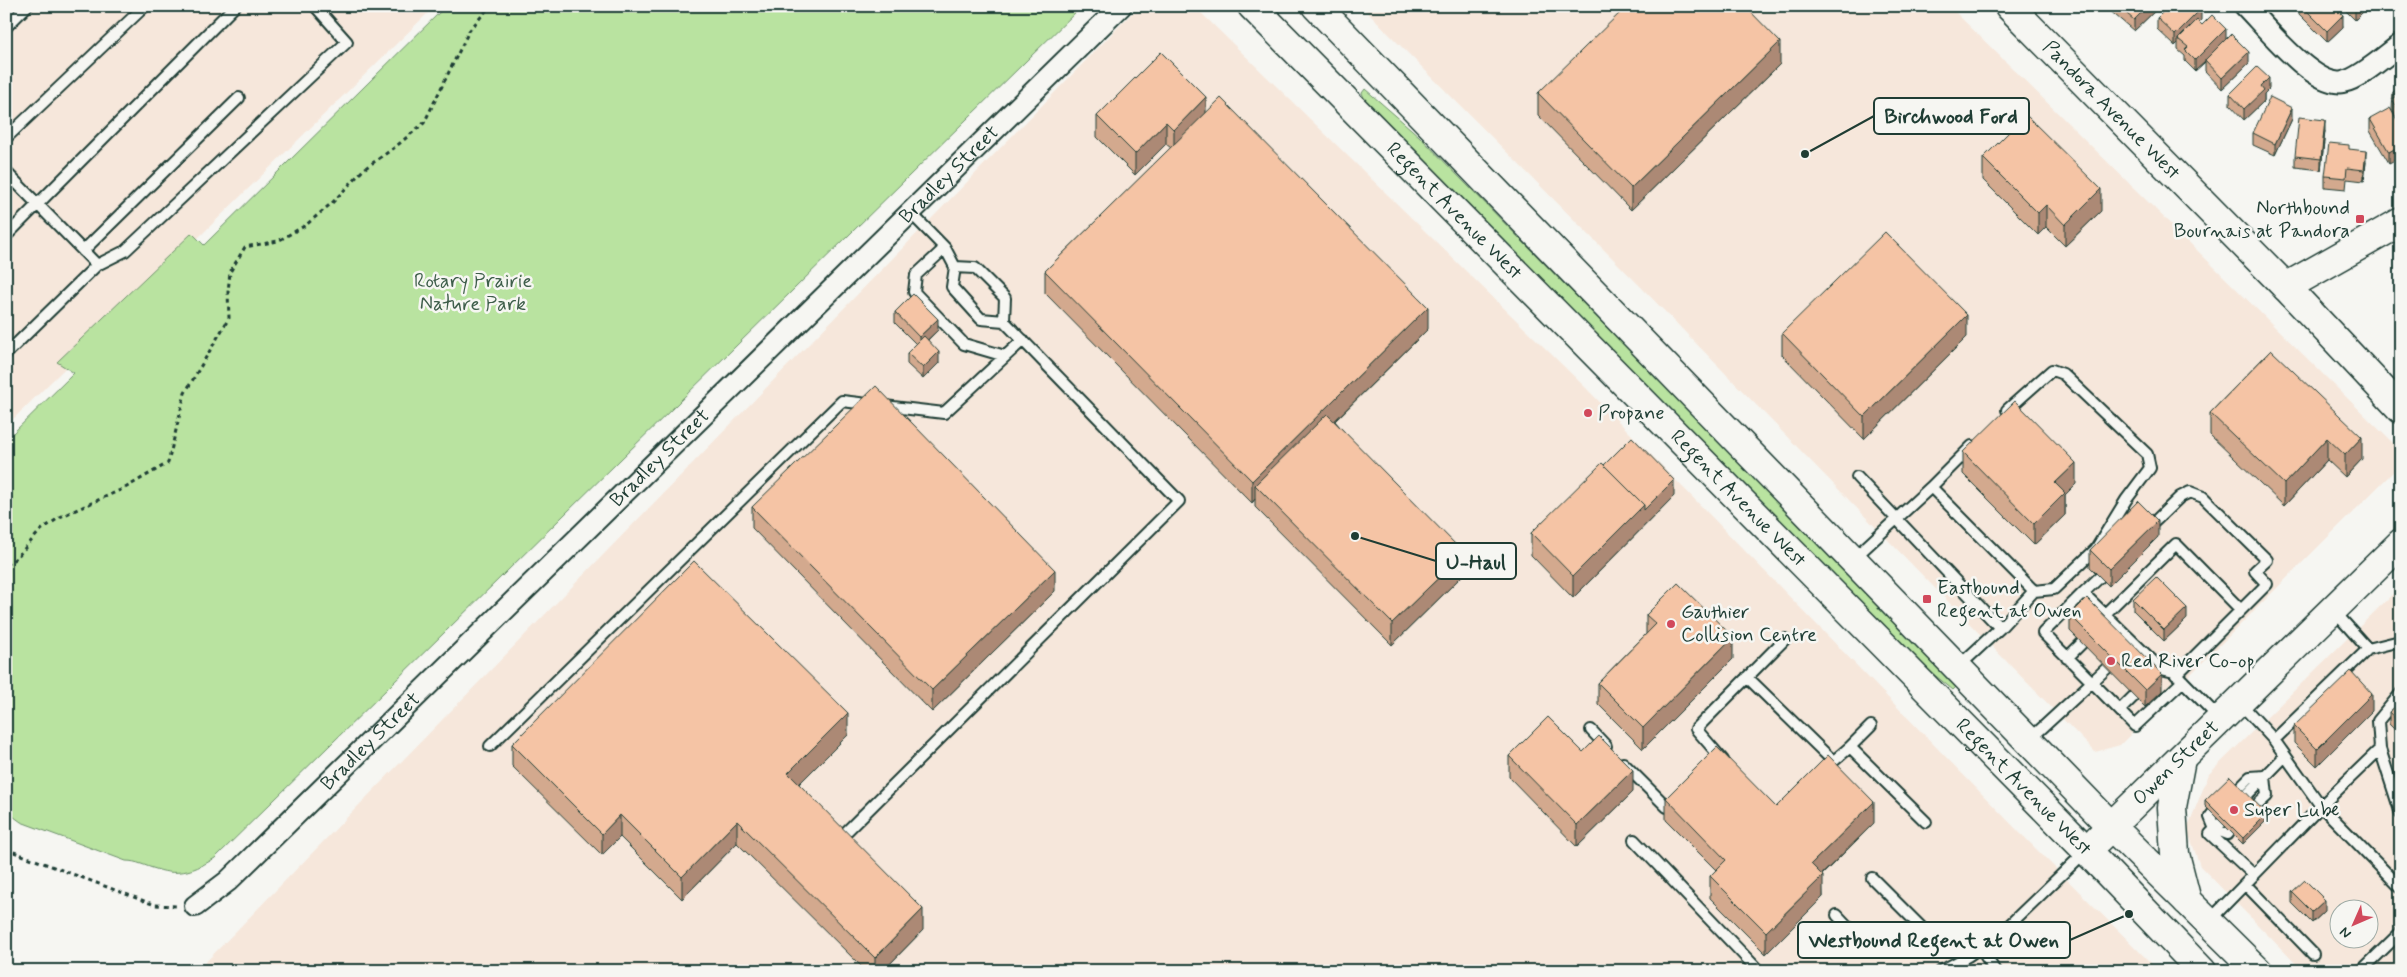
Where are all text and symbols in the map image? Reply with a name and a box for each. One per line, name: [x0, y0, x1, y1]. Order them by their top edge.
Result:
street label: Pandora Avenue West: [2037, 34, 2186, 186]
callout: Birchwood Ford: [1874, 98, 2029, 134]
text: Birchwood Ford: [1884, 103, 2018, 131]
street label: Bradley Street: [893, 119, 1005, 230]
street label: Regent Avenue West: [1380, 136, 1529, 286]
place label: Northbound Bournais at Pandora: [2174, 195, 2350, 245]
marker: Northbound Bournais at Pandora: [2354, 213, 2366, 225]
park label: Rotary Prairie Nature Park: [414, 268, 532, 318]
place label: Propane: [1598, 400, 1665, 427]
street label: Bradley Street: [604, 403, 716, 513]
marker: Propane: [1582, 407, 1594, 419]
street label: Regent Avenue West: [1664, 424, 1813, 573]
callout: U-Haul: [1436, 543, 1516, 579]
text: U-Haul: [1446, 549, 1506, 577]
place label: Eastbound Regent at Owen: [1937, 575, 2082, 627]
marker: Eastbound Regent at Owen: [1921, 593, 1933, 605]
place label: Gauthier Collision Centre: [1681, 599, 1817, 649]
marker: Gauthier Collision Centre: [1665, 618, 1677, 630]
place label: Red River Co-op: [2121, 648, 2255, 675]
marker: Red River Co-op: [2105, 655, 2117, 667]
street label: Bradley Street: [315, 686, 427, 797]
street label: Regent Avenue West: [1950, 712, 2098, 862]
street label: Owen Street: [2127, 714, 2225, 811]
place label: Super Lube: [2244, 797, 2339, 824]
marker: Super Lube: [2228, 804, 2240, 816]
north arrow: [2330, 900, 2380, 950]
callout: Westbound Regent at Owen: [1798, 922, 2070, 958]
text: N: [2336, 923, 2355, 942]
text: Westbound Regent at Owen: [1808, 927, 2059, 957]

